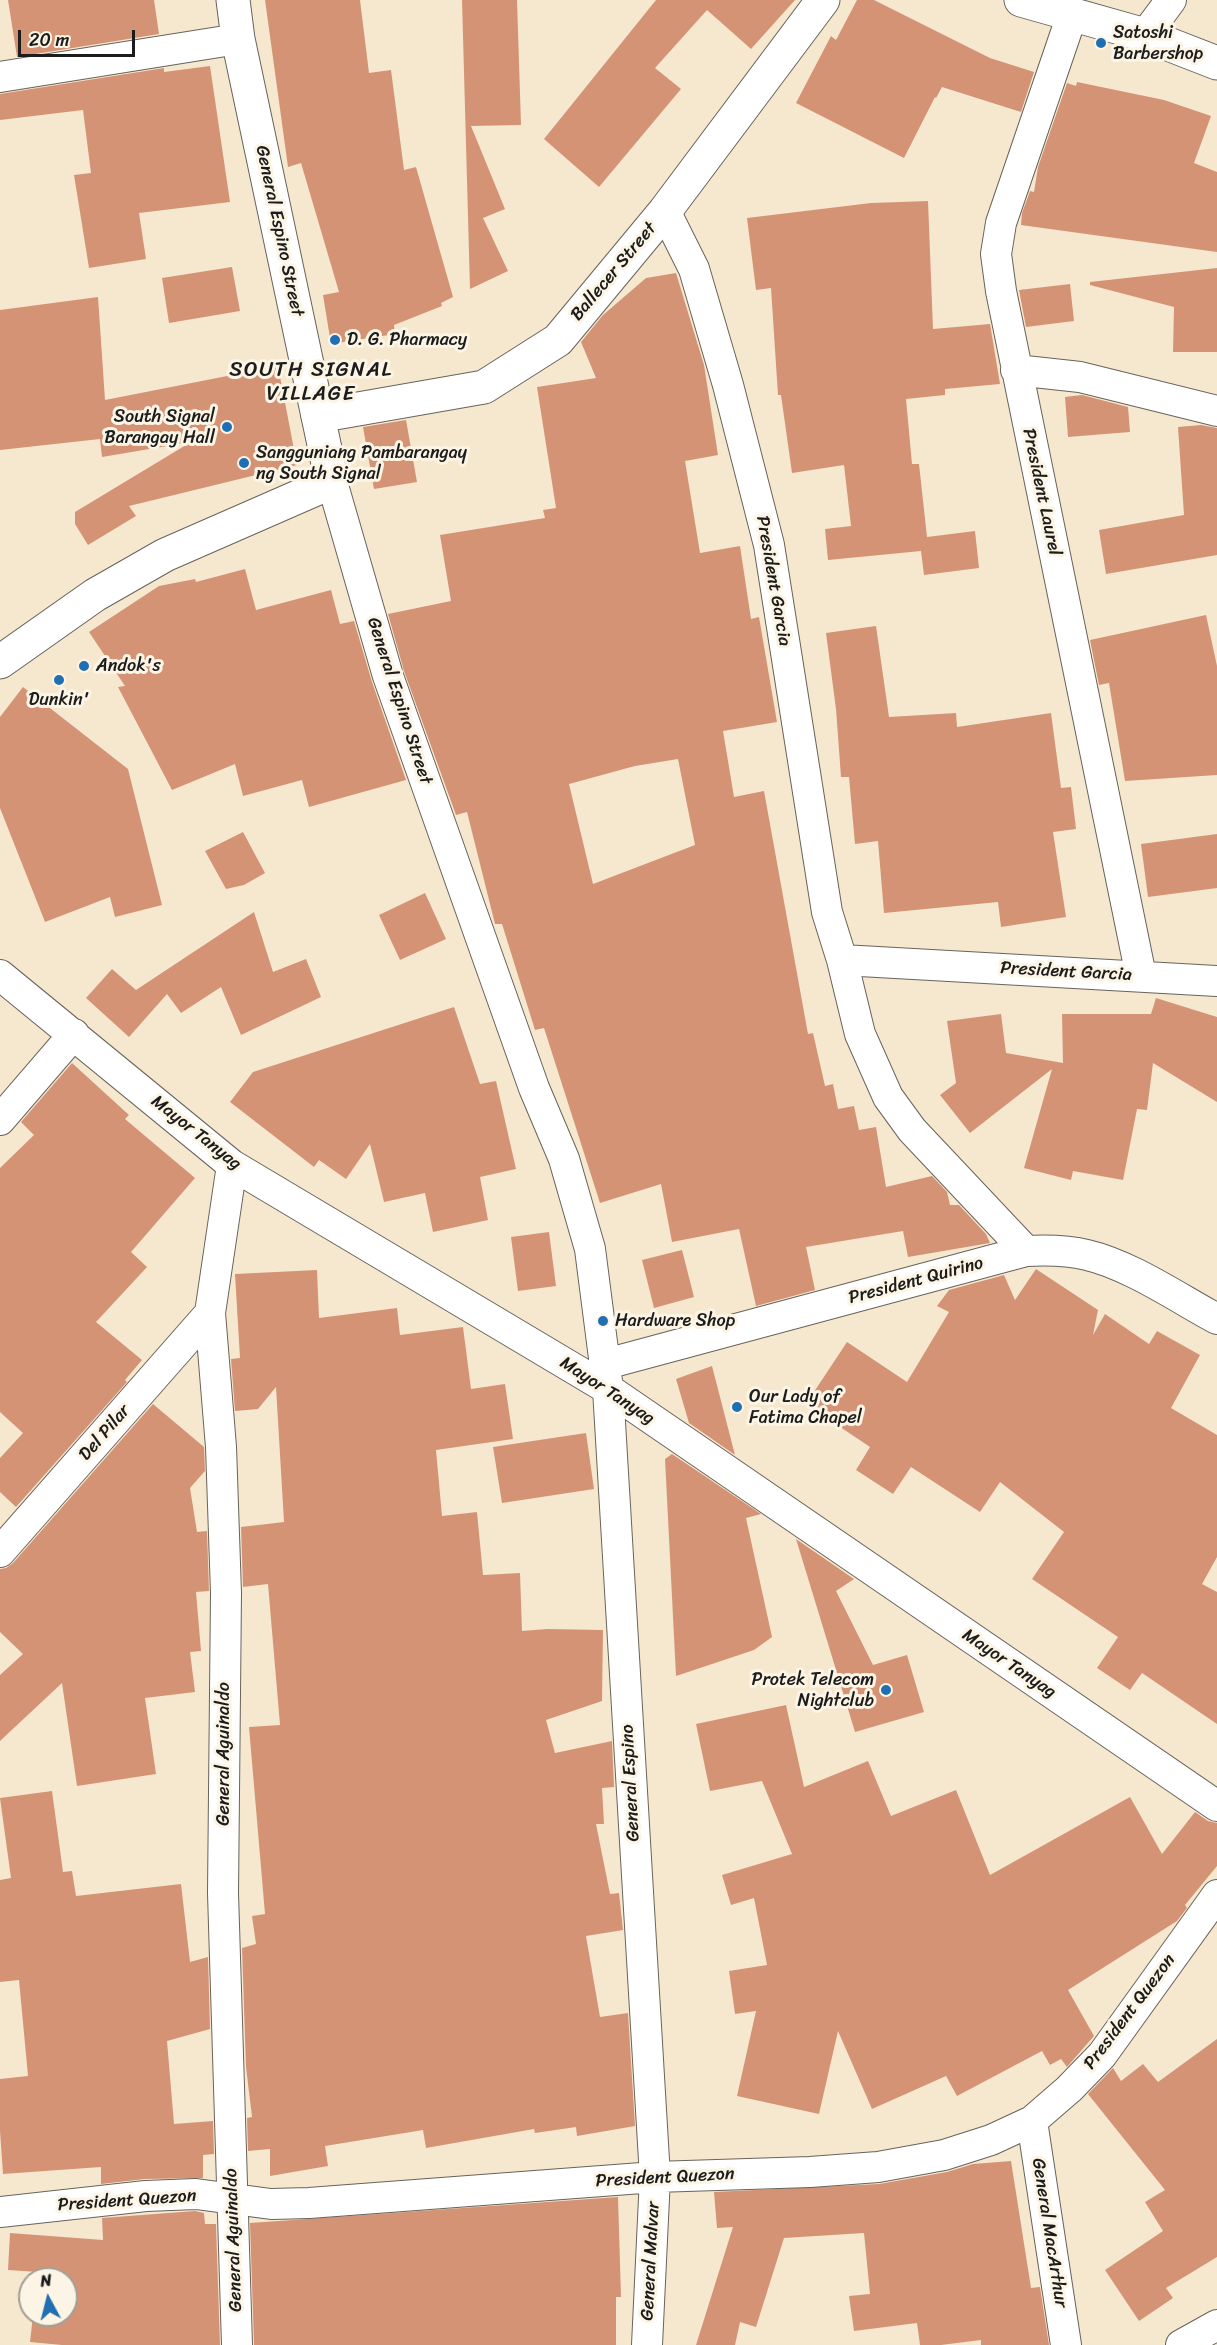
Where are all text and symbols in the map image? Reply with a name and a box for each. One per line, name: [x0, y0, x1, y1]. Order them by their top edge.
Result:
scale bar: [21, 18, 138, 56]
place label: Satoshi Barbershop: [1113, 22, 1203, 64]
text: 20 m: [29, 24, 69, 56]
marker: Satoshi Barbershop: [1094, 36, 1108, 50]
street label: General Espino Street: [250, 144, 308, 318]
street label: Ballecer Street: [567, 218, 661, 326]
place label: D. G. Pharmacy: [347, 329, 467, 351]
marker: D. G. Pharmacy: [328, 333, 342, 347]
district label: SOUTH SIGNAL VILLAGE: [230, 358, 392, 408]
place label: South Signal Barangay Hall: [104, 406, 215, 448]
marker: South Signal Barangay Hall: [220, 420, 234, 434]
street label: President Laurel: [1017, 426, 1065, 558]
place label: Sangguniang Pambarangay ng South Signal: [256, 442, 467, 484]
marker: Sangguniang Pambarangay ng South Signal: [237, 456, 251, 470]
street label: President Garcia: [751, 514, 795, 648]
street label: General Espino Street: [362, 615, 436, 787]
place label: Andok's: [96, 655, 161, 677]
marker: Andok's: [77, 659, 91, 673]
marker: Dunkin': [52, 673, 66, 687]
place label: Dunkin': [28, 689, 90, 711]
street label: President Garcia: [1000, 958, 1132, 986]
street label: Mayor Tanyag: [146, 1091, 246, 1175]
street label: President Quirino: [846, 1253, 986, 1309]
place label: Hardware Shop: [615, 1310, 735, 1332]
marker: Hardware Shop: [596, 1314, 610, 1328]
street label: Mayor Tanyag: [555, 1352, 659, 1430]
place label: Our Lady of Fatima Chapel: [749, 1386, 862, 1428]
marker: Our Lady of Fatima Chapel: [730, 1400, 744, 1414]
street label: Del Pilar: [75, 1401, 135, 1465]
street label: Mayor Tanyag: [958, 1625, 1060, 1703]
place label: Protek Telecom Nightclub: [751, 1669, 874, 1712]
street label: General Aguinaldo: [213, 1682, 235, 1826]
marker: Protek Telecom Nightclub: [879, 1683, 893, 1697]
street label: General Espino: [617, 1724, 645, 1842]
street label: President Quezon: [1080, 1950, 1180, 2074]
street label: General MacArthur: [1027, 2157, 1071, 2309]
street label: President Quezon: [595, 2164, 735, 2192]
street label: General Aguinaldo: [221, 2168, 247, 2312]
street label: President Quezon: [57, 2185, 197, 2217]
street label: General Malvar: [637, 2201, 665, 2321]
text: N: [39, 2266, 53, 2296]
north arrow: [18, 2267, 78, 2327]

